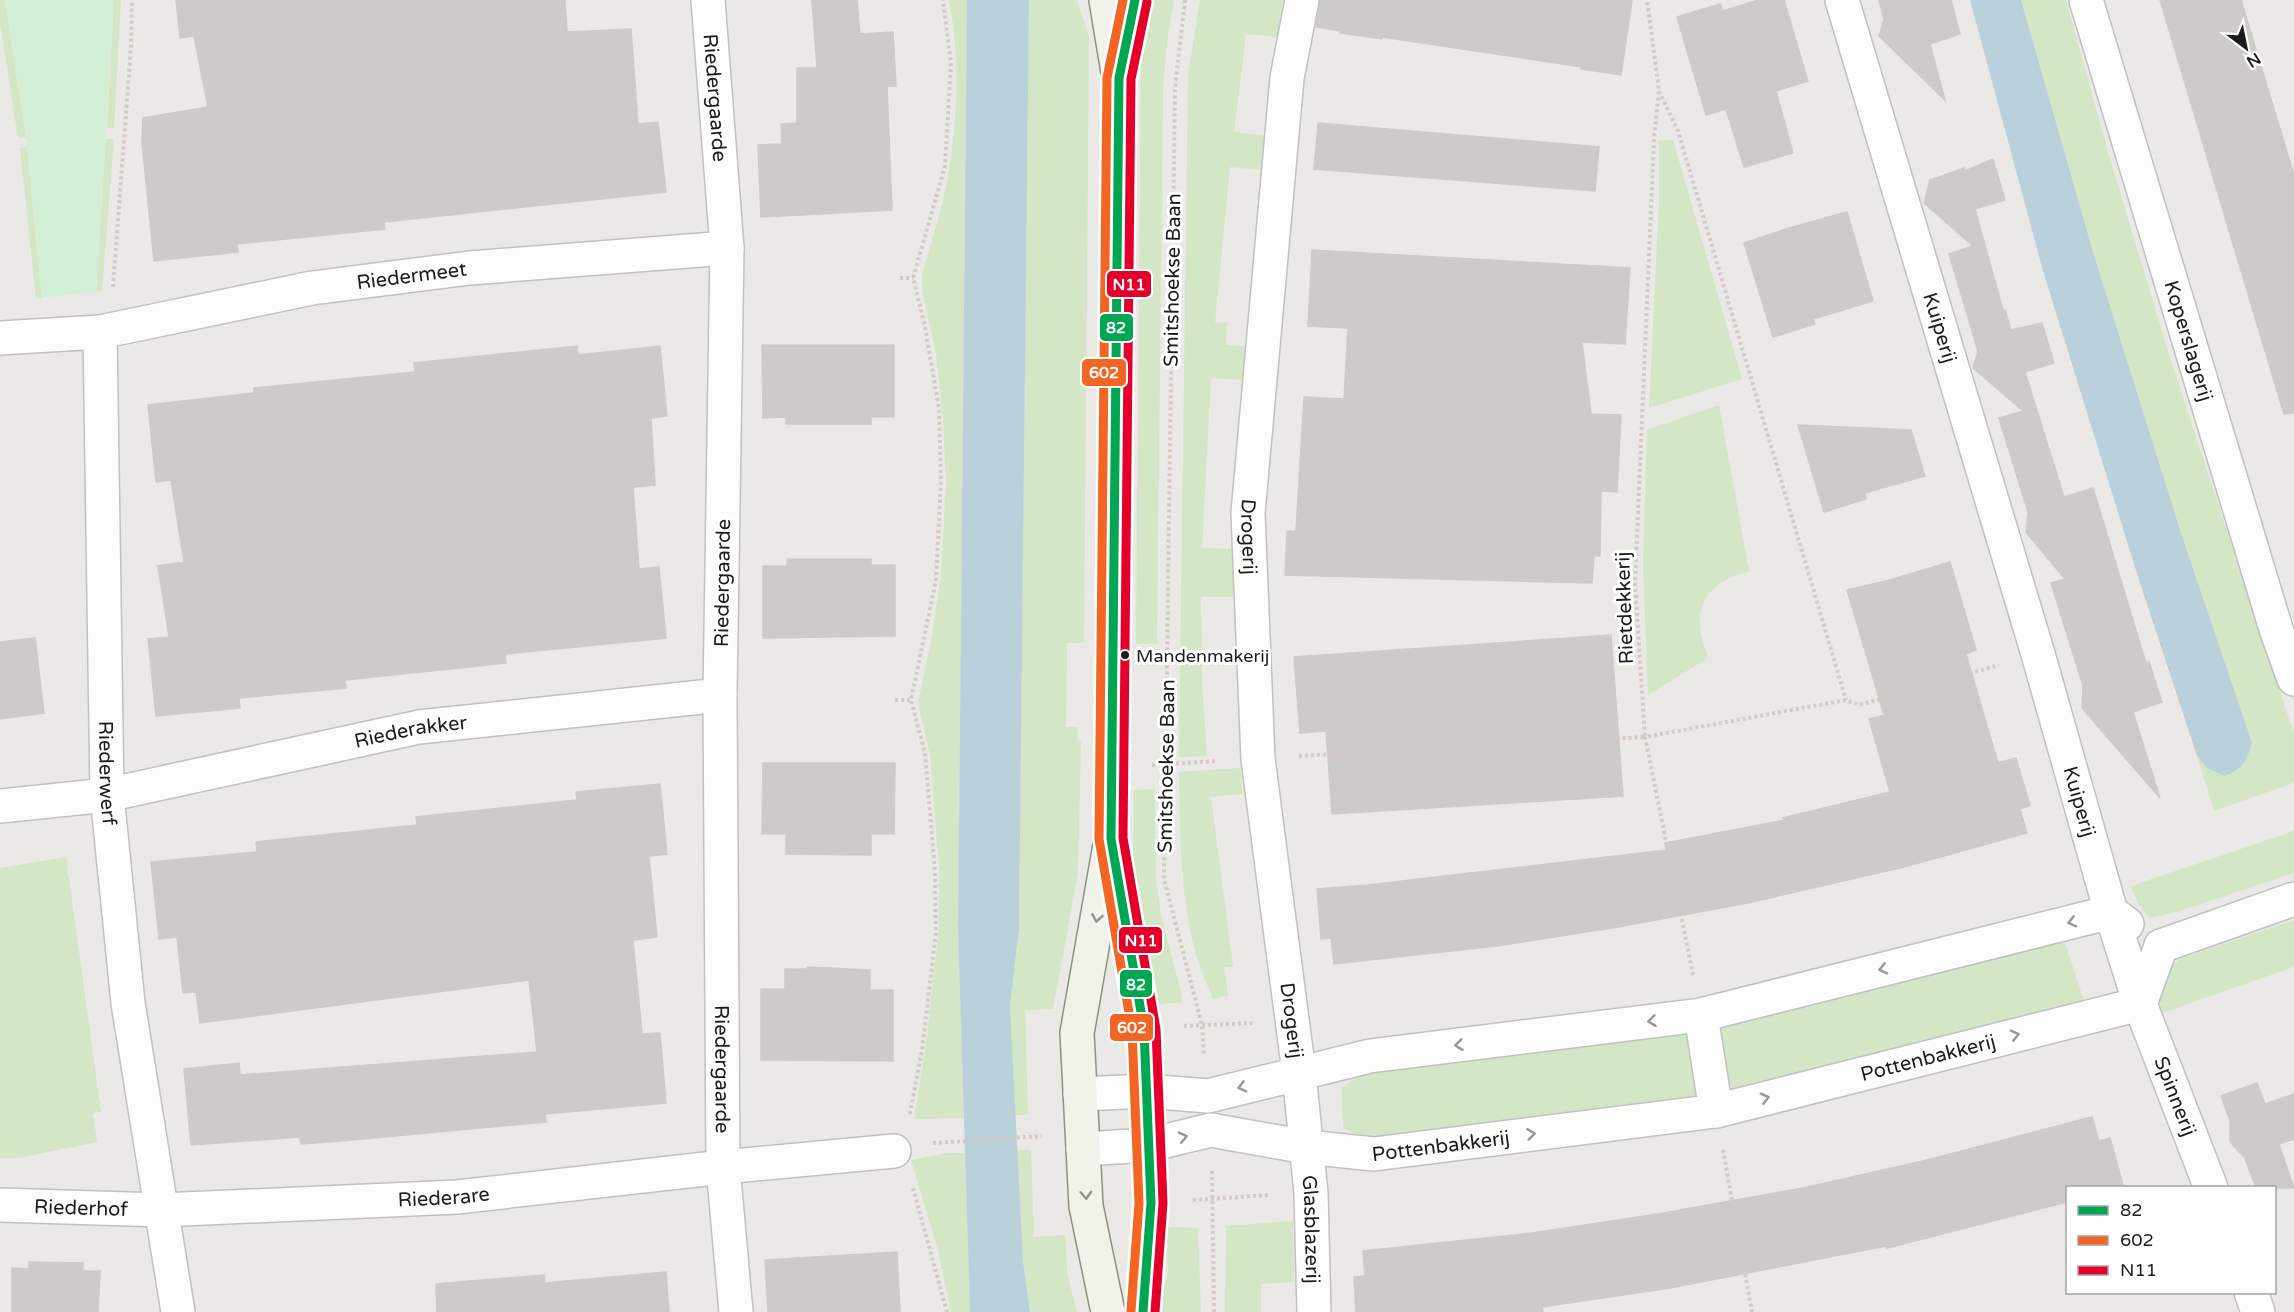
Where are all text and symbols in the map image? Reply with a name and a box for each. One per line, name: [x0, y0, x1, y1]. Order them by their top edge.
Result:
north arrow: [2216, 18, 2276, 78]
street label: Riedergaarde: [698, 33, 731, 163]
text: N: [2243, 48, 2264, 72]
street label: Smitshoekse Baan: [1159, 193, 1187, 367]
street label: Riedermeet: [355, 257, 468, 295]
line badge: N11: [1106, 270, 1152, 298]
text: N11: [1113, 275, 1145, 295]
street label: Koperslagerij: [2158, 278, 2218, 404]
street label: Kuiperij: [1917, 290, 1961, 366]
line badge: 82: [1099, 313, 1134, 342]
text: 82: [1106, 318, 1126, 338]
line badge: 602: [1081, 358, 1127, 387]
text: 602: [1089, 363, 1119, 383]
street label: Drogerij: [1235, 498, 1262, 575]
street label: Riedergaarde: [710, 519, 736, 647]
street label: Rietdekkerij: [1611, 551, 1639, 665]
place label: Mandenmakerij: [1136, 645, 1269, 667]
marker: Mandenmakerij: [1119, 649, 1131, 661]
street label: Smitshoekse Baan: [1153, 679, 1181, 853]
street label: Riederakker: [352, 711, 469, 754]
street label: Riederwerf: [93, 721, 121, 827]
street label: Kuiperij: [2057, 764, 2100, 840]
one-way arrow: [1091, 912, 1104, 922]
one-way arrow: [2068, 914, 2078, 927]
line badge: N11: [1118, 926, 1163, 954]
text: N11: [1125, 931, 1157, 951]
one-way arrow: [1878, 962, 1888, 975]
line badge: 82: [1119, 969, 1153, 998]
text: 82: [1126, 975, 1146, 995]
street label: Drogerij: [1274, 981, 1308, 1060]
street label: Riedergaarde: [709, 1005, 734, 1133]
line badge: 602: [1109, 1013, 1154, 1042]
one-way arrow: [1648, 1014, 1657, 1026]
text: 602: [1117, 1018, 1147, 1038]
street label: Pottenbakkerij: [1858, 1030, 1998, 1087]
one-way arrow: [2010, 1030, 2020, 1043]
one-way arrow: [1454, 1038, 1463, 1051]
street label: Spinnerij: [2148, 1053, 2201, 1140]
one-way arrow: [1237, 1080, 1248, 1092]
one-way arrow: [1760, 1093, 1770, 1106]
street label: Pottenbakkerij: [1371, 1126, 1511, 1167]
one-way arrow: [1527, 1128, 1536, 1141]
one-way arrow: [1177, 1132, 1187, 1145]
street label: Glasblazerij: [1296, 1174, 1324, 1284]
street label: Riederare: [397, 1182, 491, 1213]
legend: [2066, 1186, 2276, 1294]
one-way arrow: [1079, 1190, 1092, 1199]
street label: Riederhof: [34, 1195, 129, 1222]
text: 82: [2120, 1199, 2143, 1221]
text: 602: [2120, 1229, 2154, 1251]
text: N11: [2120, 1259, 2157, 1281]

